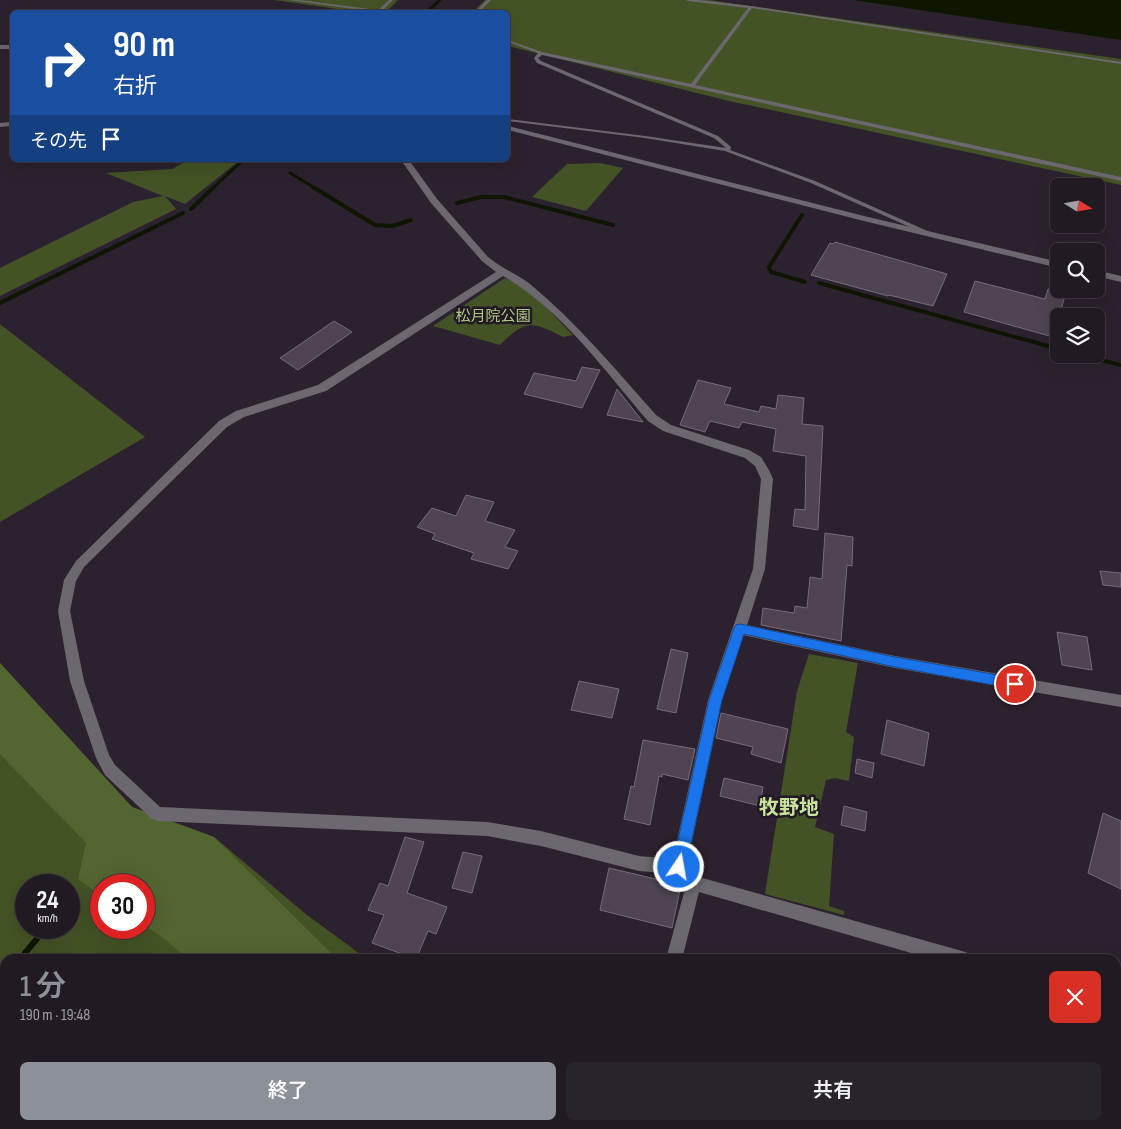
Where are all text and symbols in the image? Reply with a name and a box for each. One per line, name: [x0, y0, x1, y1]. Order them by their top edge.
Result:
text: 90 m: [113, 24, 175, 67]
icon: right: [30, 30, 95, 95]
text: 右折: [113, 73, 157, 100]
icon: arrive: [97, 125, 125, 153]
text: その先: [30, 130, 87, 153]
north arrow: [1050, 178, 1105, 232]
map controls: [1050, 178, 1105, 363]
button: search: [1050, 243, 1105, 298]
park label: 松月院公園: [455, 307, 531, 326]
button: layers: [1050, 308, 1105, 363]
pin: [994, 663, 1036, 705]
icon: arrive: [1001, 670, 1029, 698]
district label: 牧野地: [759, 796, 819, 820]
position arrow: [652, 840, 704, 892]
speed limit sign: 30: [90, 874, 155, 939]
text: 24: [36, 885, 59, 916]
text: km/h: [37, 911, 58, 926]
text: 1 分: [20, 969, 66, 1005]
button: close: [1049, 971, 1101, 1023]
text: 190 m · 19:48: [20, 1006, 90, 1025]
button: 終了: [20, 1062, 556, 1120]
button: 共有: [566, 1062, 1101, 1120]

